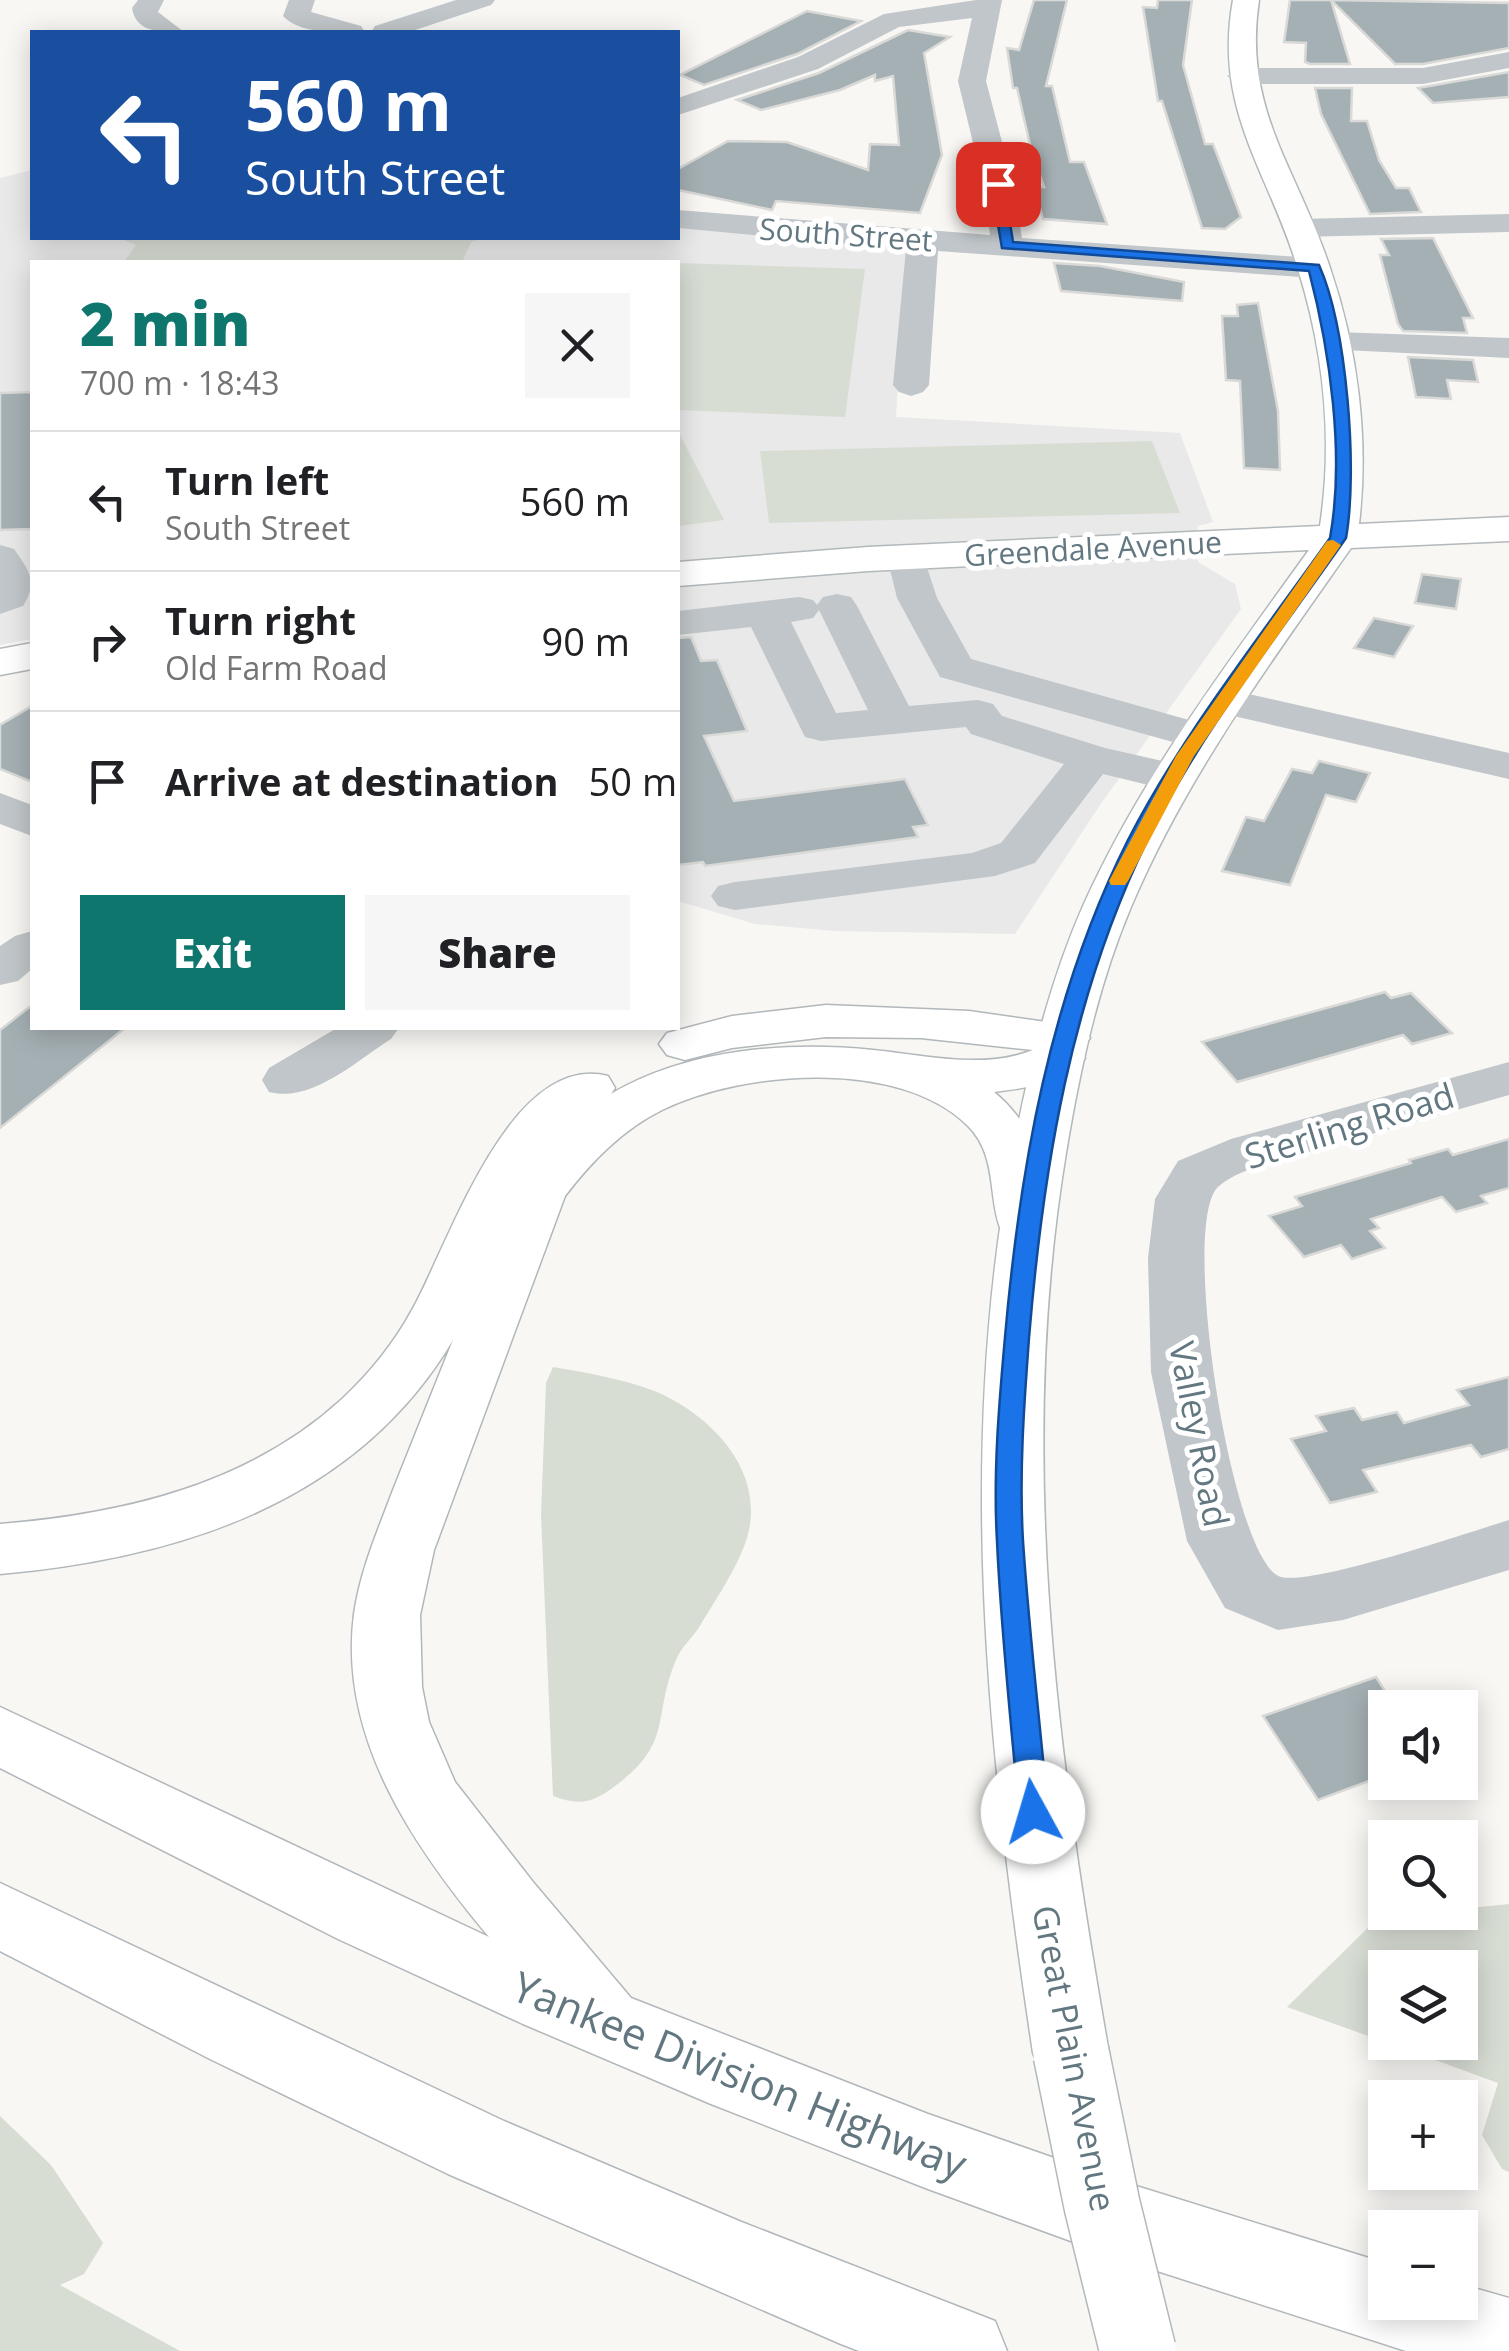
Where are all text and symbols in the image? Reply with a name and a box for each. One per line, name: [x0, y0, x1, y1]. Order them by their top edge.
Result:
text: 560 m: [245, 56, 452, 152]
icon: left: [80, 70, 210, 200]
pin: [956, 142, 1041, 227]
text: South Street: [245, 147, 505, 208]
icon: arrive: [971, 157, 1026, 212]
street label: South Street: [758, 207, 934, 261]
text: 2 min: [80, 282, 250, 364]
button: close: [525, 293, 630, 398]
text: 700 m · 18:43: [80, 361, 279, 404]
text: Turn left: [165, 454, 329, 506]
icon: left: [80, 474, 135, 529]
text: 560 m: [520, 475, 630, 527]
text: South Street: [165, 506, 350, 549]
street label: Greendale Avenue: [963, 521, 1223, 575]
text: Turn right: [165, 594, 356, 646]
icon: right: [80, 614, 135, 669]
text: 90 m: [541, 615, 630, 667]
text: Old Farm Road: [165, 646, 388, 689]
icon: arrive: [80, 754, 135, 809]
text: Arrive at destination: [165, 755, 559, 807]
text: 50 m: [589, 755, 677, 807]
button: Exit: [80, 895, 345, 1010]
button: Share: [365, 895, 630, 1010]
street label: Sterling Road: [1239, 1071, 1459, 1179]
street label: Valley Road: [1159, 1337, 1241, 1531]
map controls: [1368, 1690, 1478, 2320]
button: sound: [1368, 1690, 1478, 1800]
position arrow: [981, 1760, 1085, 1864]
button: search: [1368, 1820, 1478, 1930]
street label: Great Plain Avenue: [1022, 1901, 1128, 2215]
button: layers: [1368, 1950, 1478, 2060]
street label: Yankee Division Highway: [504, 1957, 976, 2192]
button: +: [1368, 2080, 1478, 2190]
button: −: [1368, 2210, 1478, 2320]

